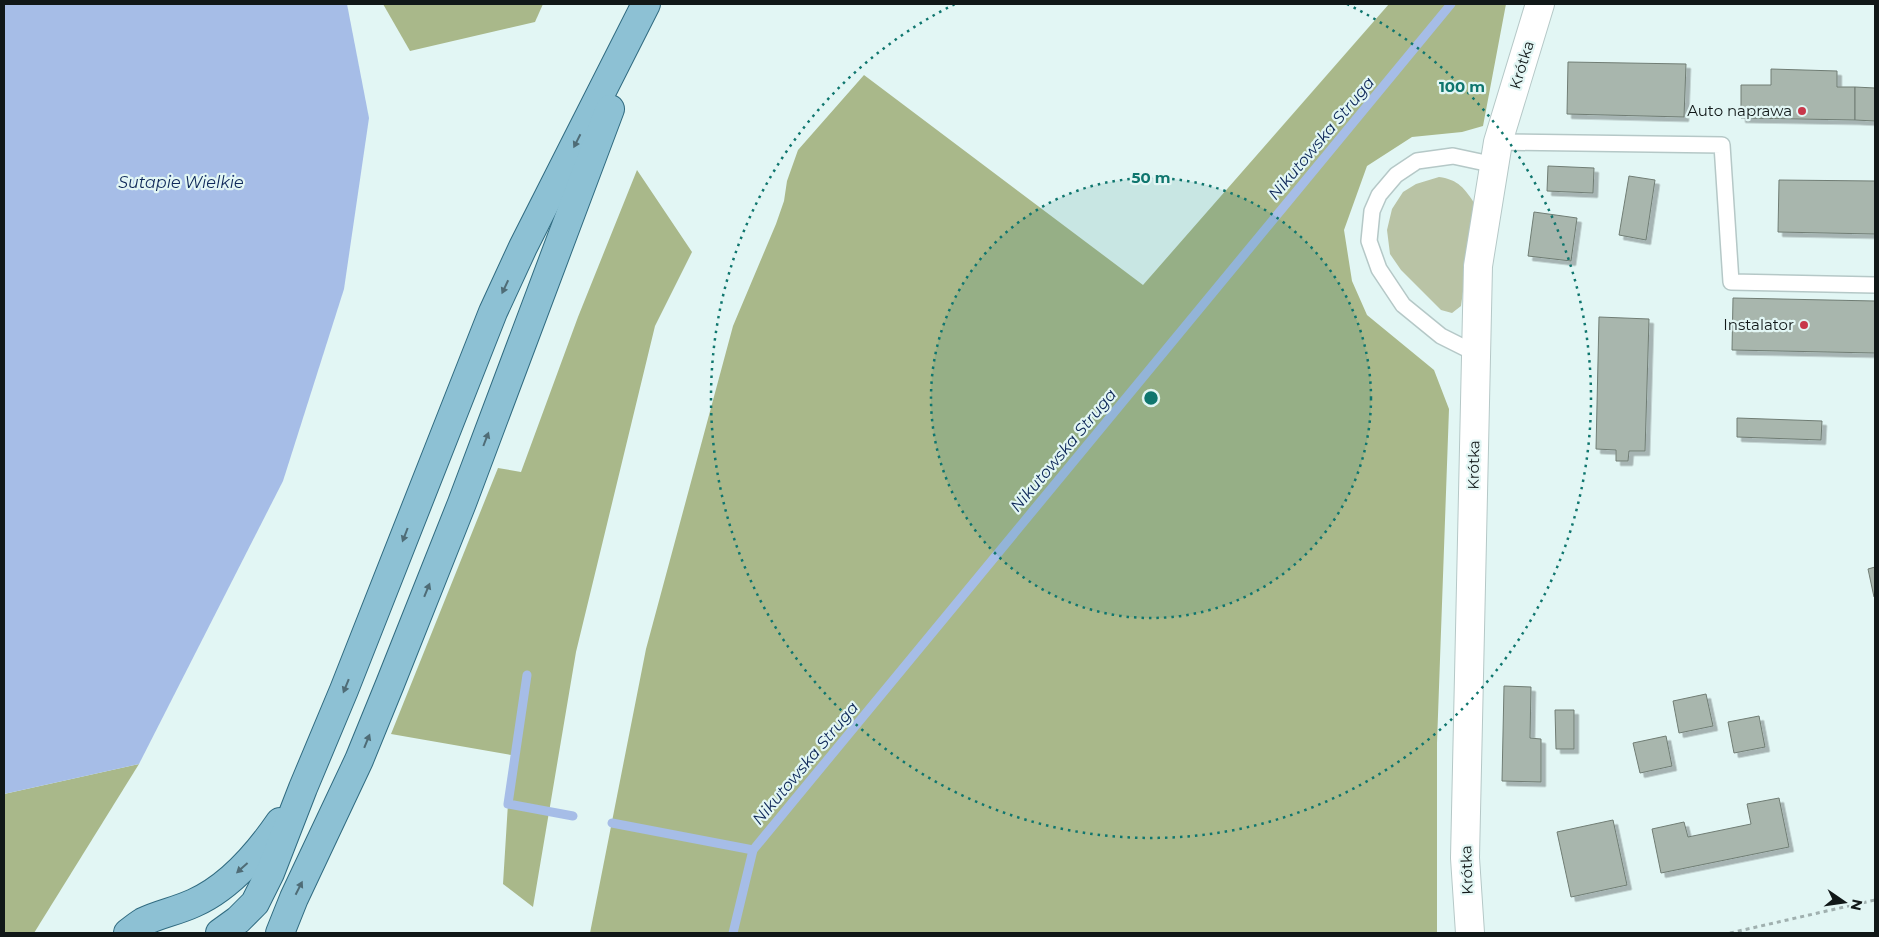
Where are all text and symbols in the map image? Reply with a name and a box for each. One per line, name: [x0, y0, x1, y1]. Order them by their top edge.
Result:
street label: Krótka: [1505, 38, 1538, 91]
water label: Nikutowska Struga: [1264, 73, 1378, 204]
text: 100 m: [1439, 77, 1485, 96]
place label: Auto naprawa: [1687, 101, 1792, 120]
marker: Auto naprawa: [1796, 105, 1808, 117]
one-way arrow: [572, 134, 580, 148]
text: 50 m: [1131, 168, 1171, 187]
water label: Sutapie Wielkie: [118, 173, 244, 192]
one-way arrow: [500, 280, 508, 294]
place label: Instalator: [1723, 315, 1794, 334]
marker: Instalator: [1798, 319, 1810, 331]
water label: Nikutowska Struga: [1006, 385, 1120, 516]
centre of rings: [1142, 389, 1160, 407]
one-way arrow: [483, 431, 490, 446]
street label: Krótka: [1464, 440, 1483, 490]
one-way arrow: [401, 528, 409, 543]
one-way arrow: [423, 583, 431, 597]
one-way arrow: [341, 679, 349, 693]
water label: Nikutowska Struga: [748, 698, 862, 829]
one-way arrow: [363, 733, 371, 748]
street label: Krótka: [1456, 845, 1477, 895]
one-way arrow: [236, 862, 248, 874]
north arrow: [1819, 877, 1869, 927]
one-way arrow: [295, 881, 303, 896]
text: N: [1847, 897, 1867, 912]

